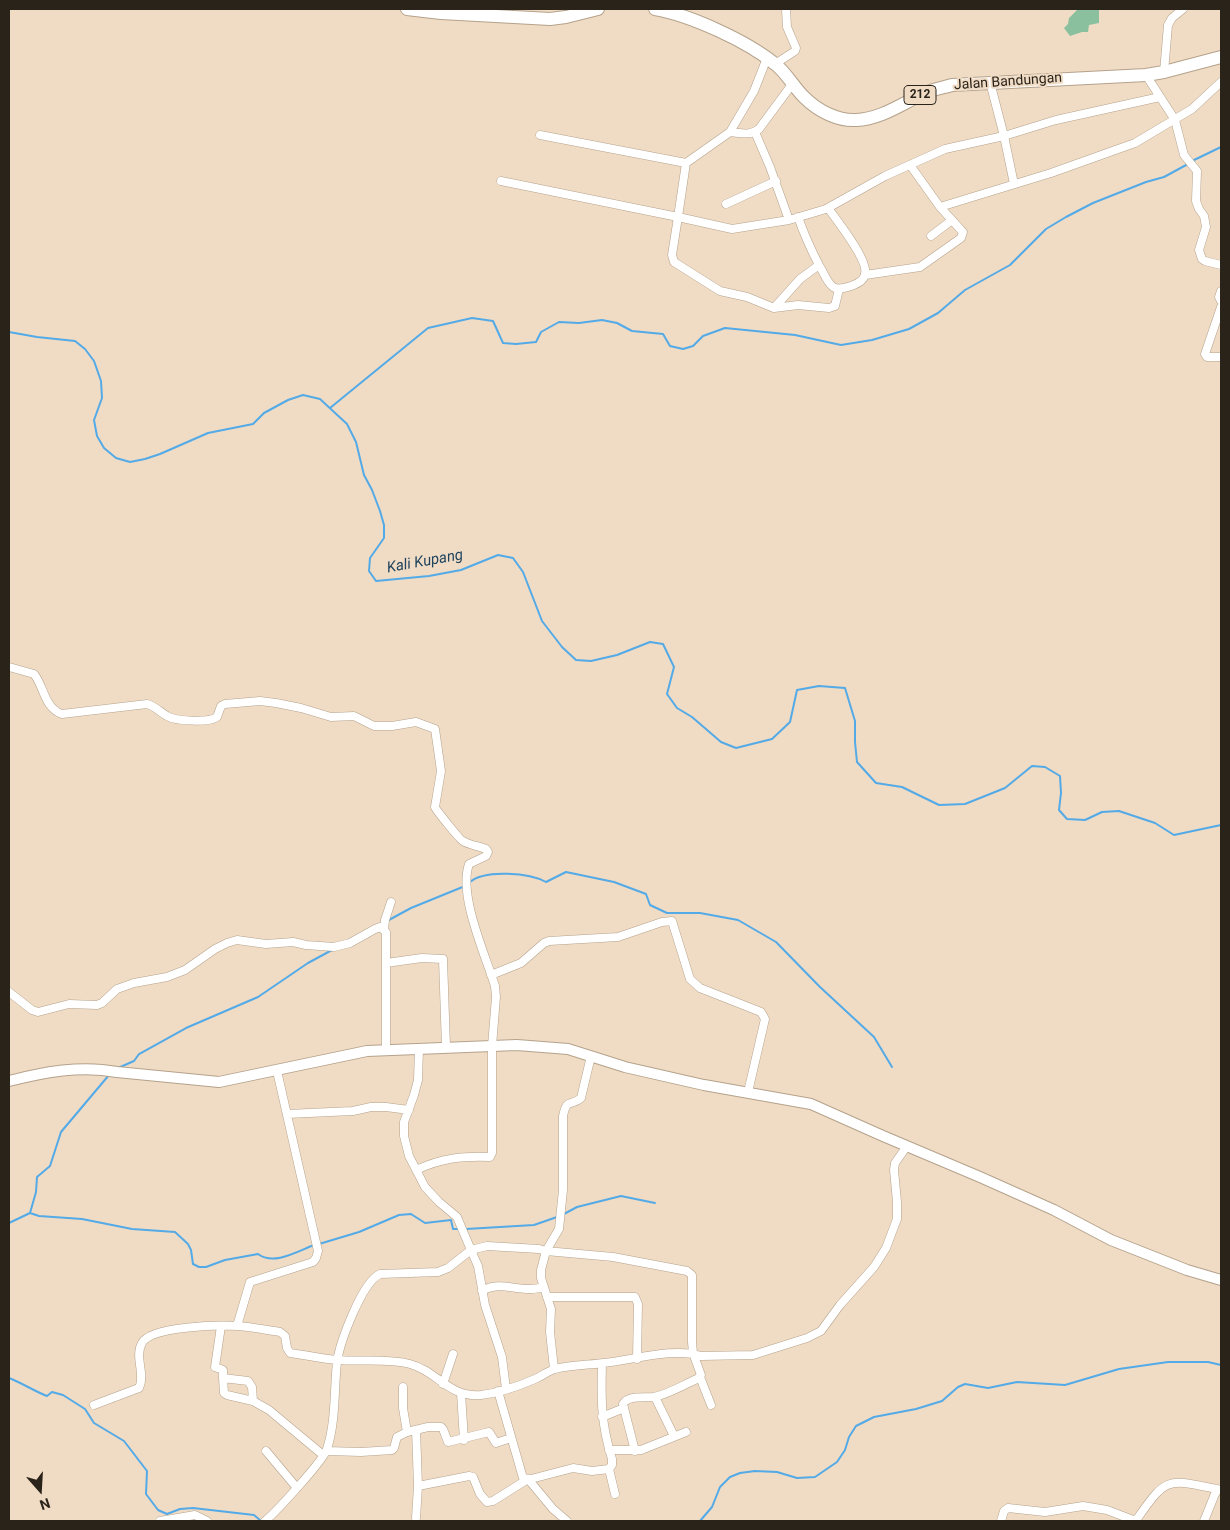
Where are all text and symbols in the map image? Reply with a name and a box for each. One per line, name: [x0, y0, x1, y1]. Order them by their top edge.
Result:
street label: Jalan Bandungan: [953, 70, 1063, 94]
road number: 212: [904, 86, 936, 104]
water label: Kali Kupang: [385, 546, 465, 578]
north arrow: [15, 1465, 65, 1515]
text: N: [38, 1495, 52, 1513]

